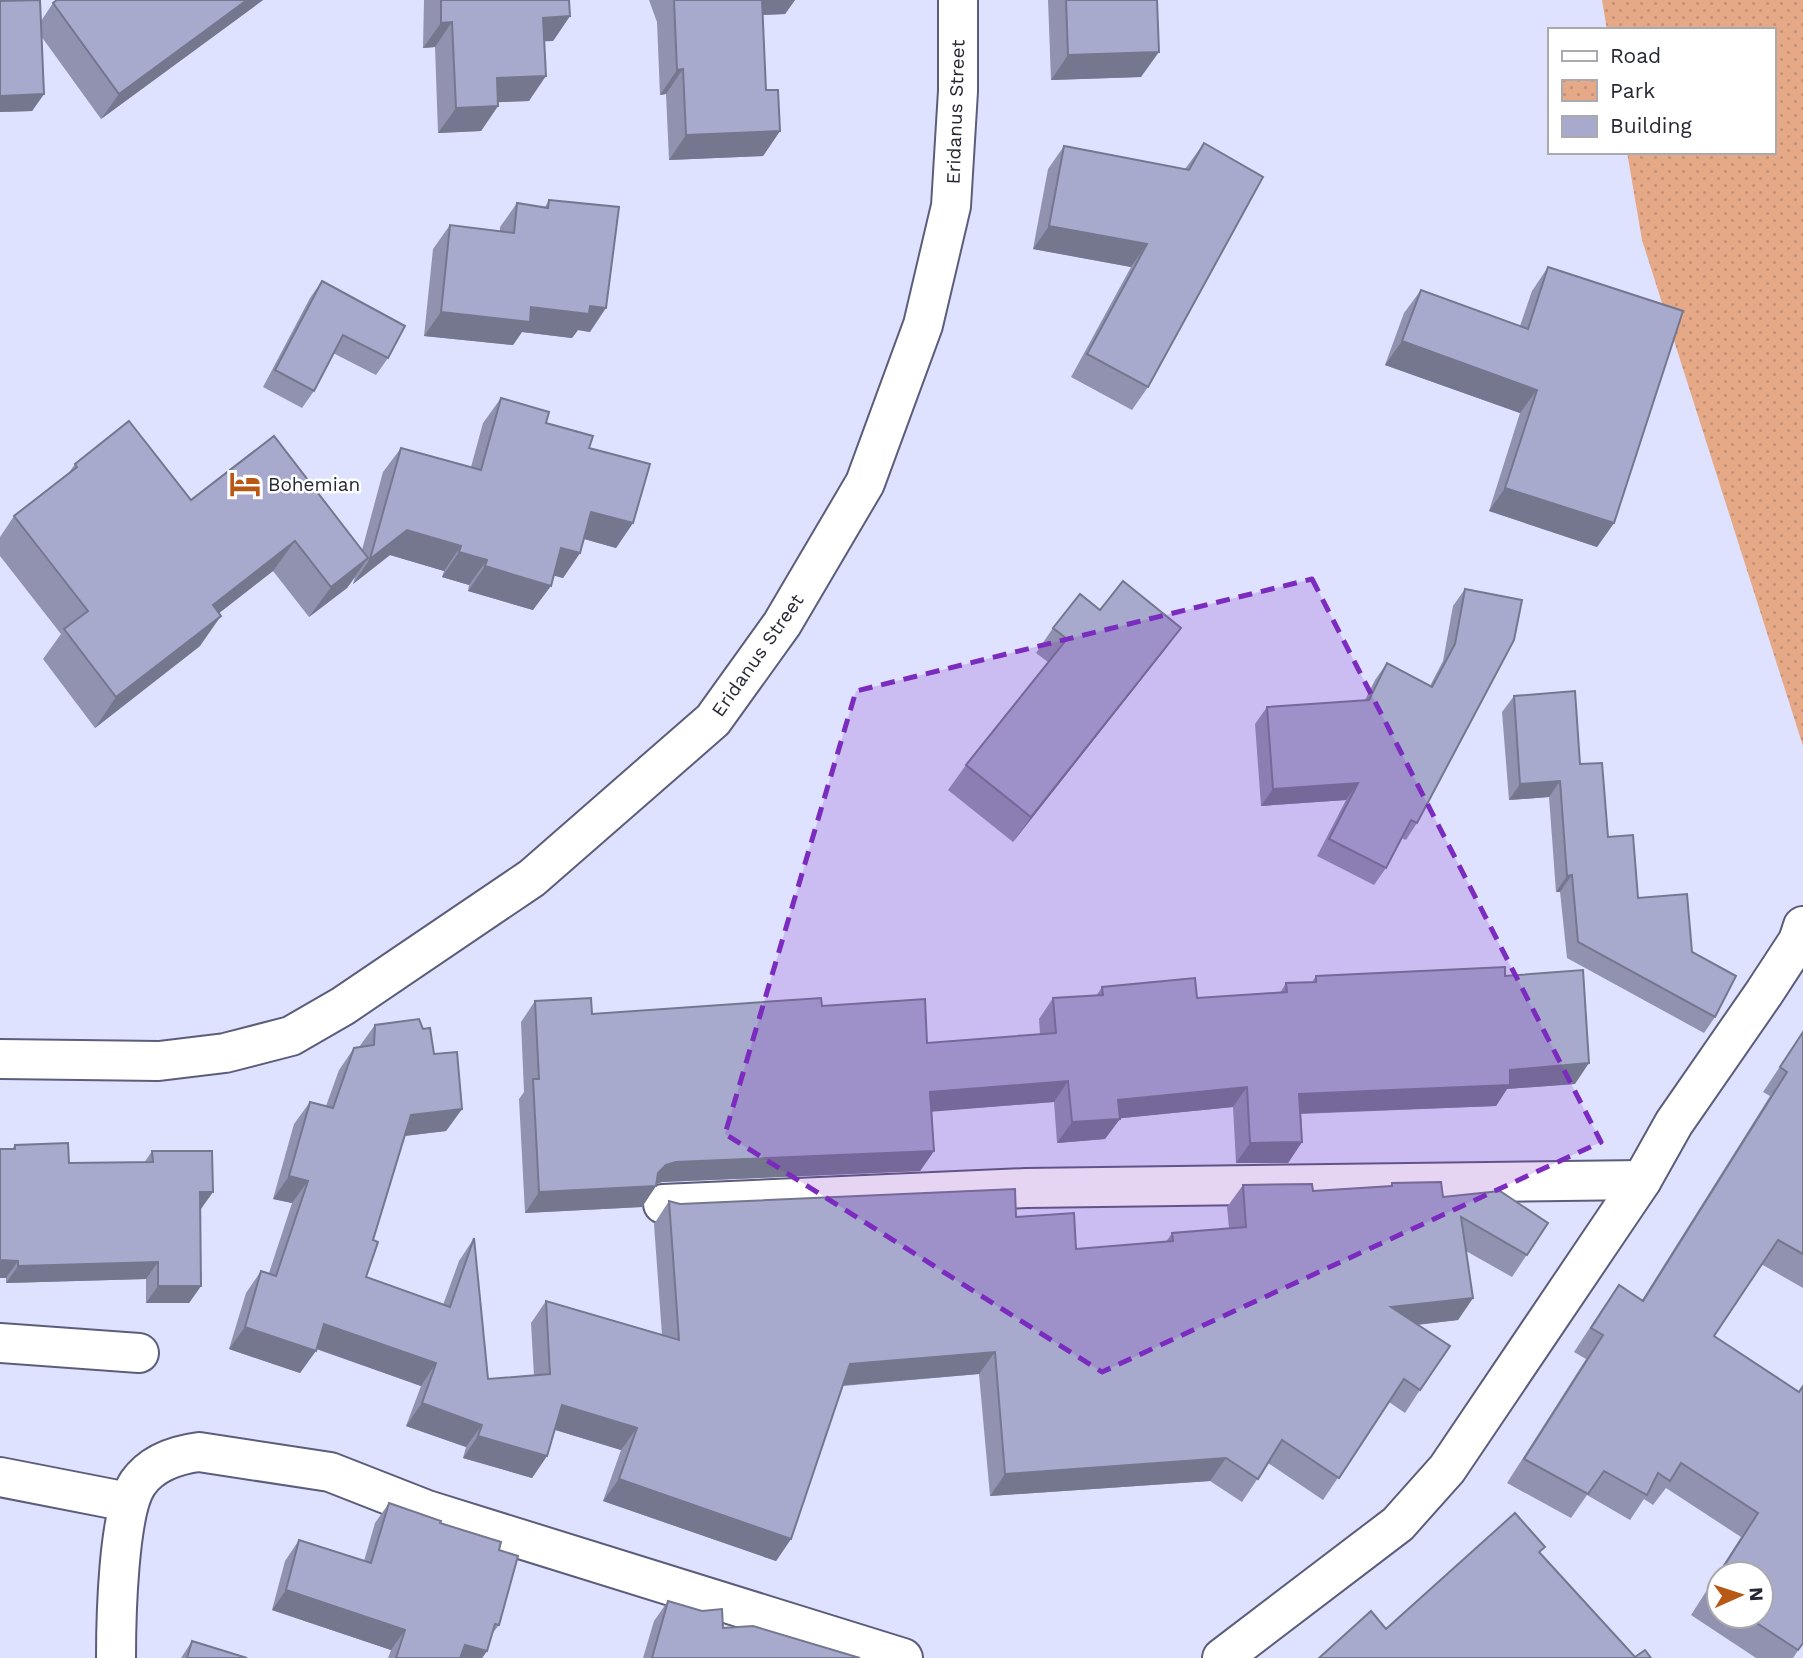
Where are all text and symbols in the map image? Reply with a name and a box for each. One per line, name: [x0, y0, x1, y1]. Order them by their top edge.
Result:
legend: [1548, 28, 1775, 154]
street label: Eridanus Street: [941, 39, 970, 185]
text: Road: [1610, 43, 1661, 68]
text: Park: [1610, 78, 1655, 103]
text: Building: [1610, 113, 1692, 138]
hotel icon: Bohemian: [228, 467, 262, 501]
place label: Bohemian: [268, 473, 360, 496]
street label: Eridanus Street: [706, 589, 808, 721]
north arrow: [1705, 1560, 1775, 1630]
text: N: [1745, 1586, 1768, 1602]

